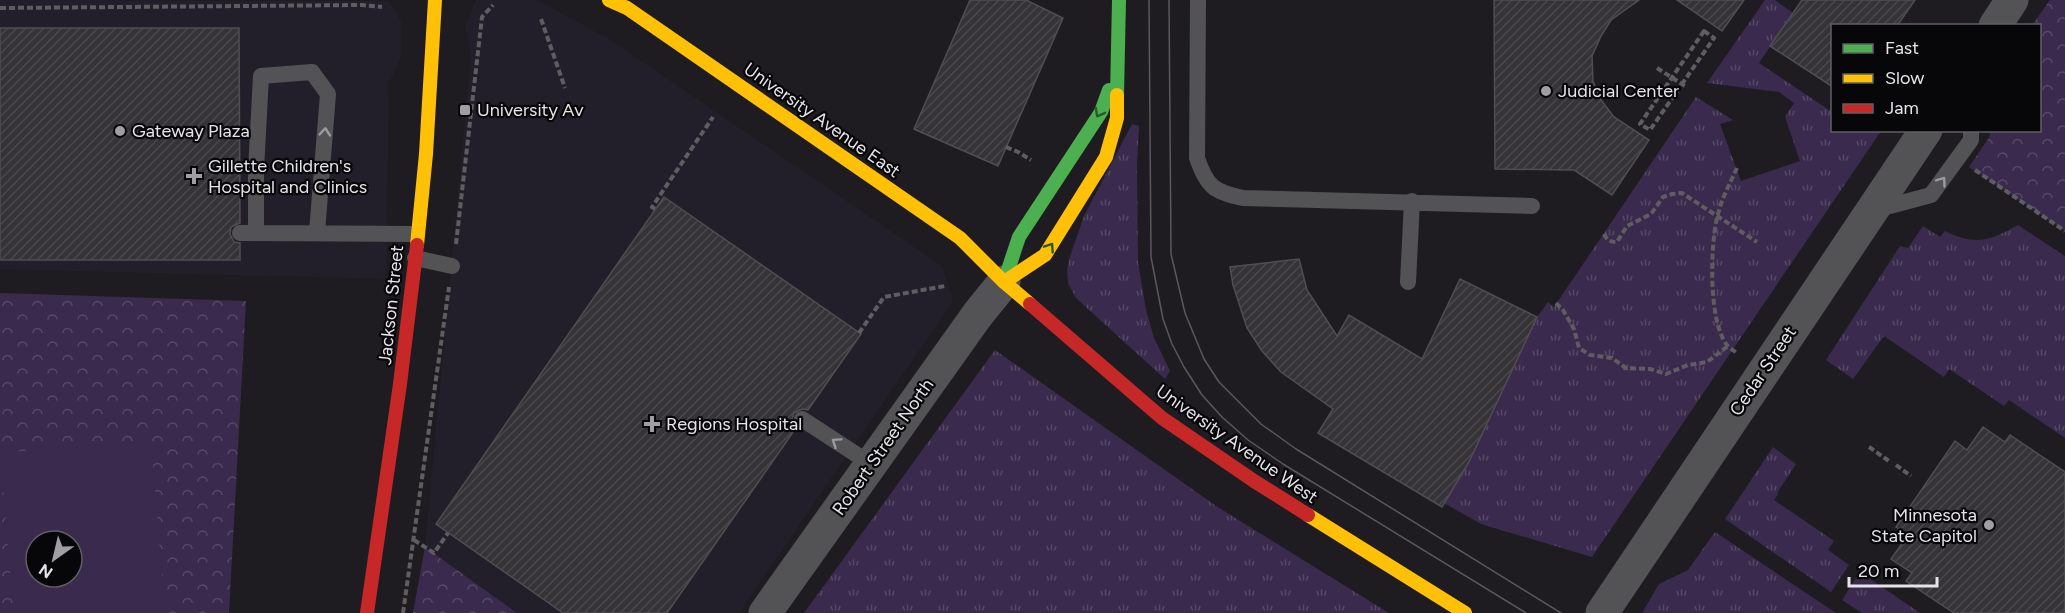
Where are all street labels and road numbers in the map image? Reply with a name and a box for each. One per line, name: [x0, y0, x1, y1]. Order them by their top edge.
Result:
street label: University Avenue East: [740, 58, 904, 182]
street label: Jackson Street: [374, 244, 408, 366]
street label: Cedar Street: [1725, 322, 1801, 420]
street label: Robert Street North: [828, 375, 938, 519]
street label: University Avenue West: [1152, 380, 1322, 508]

